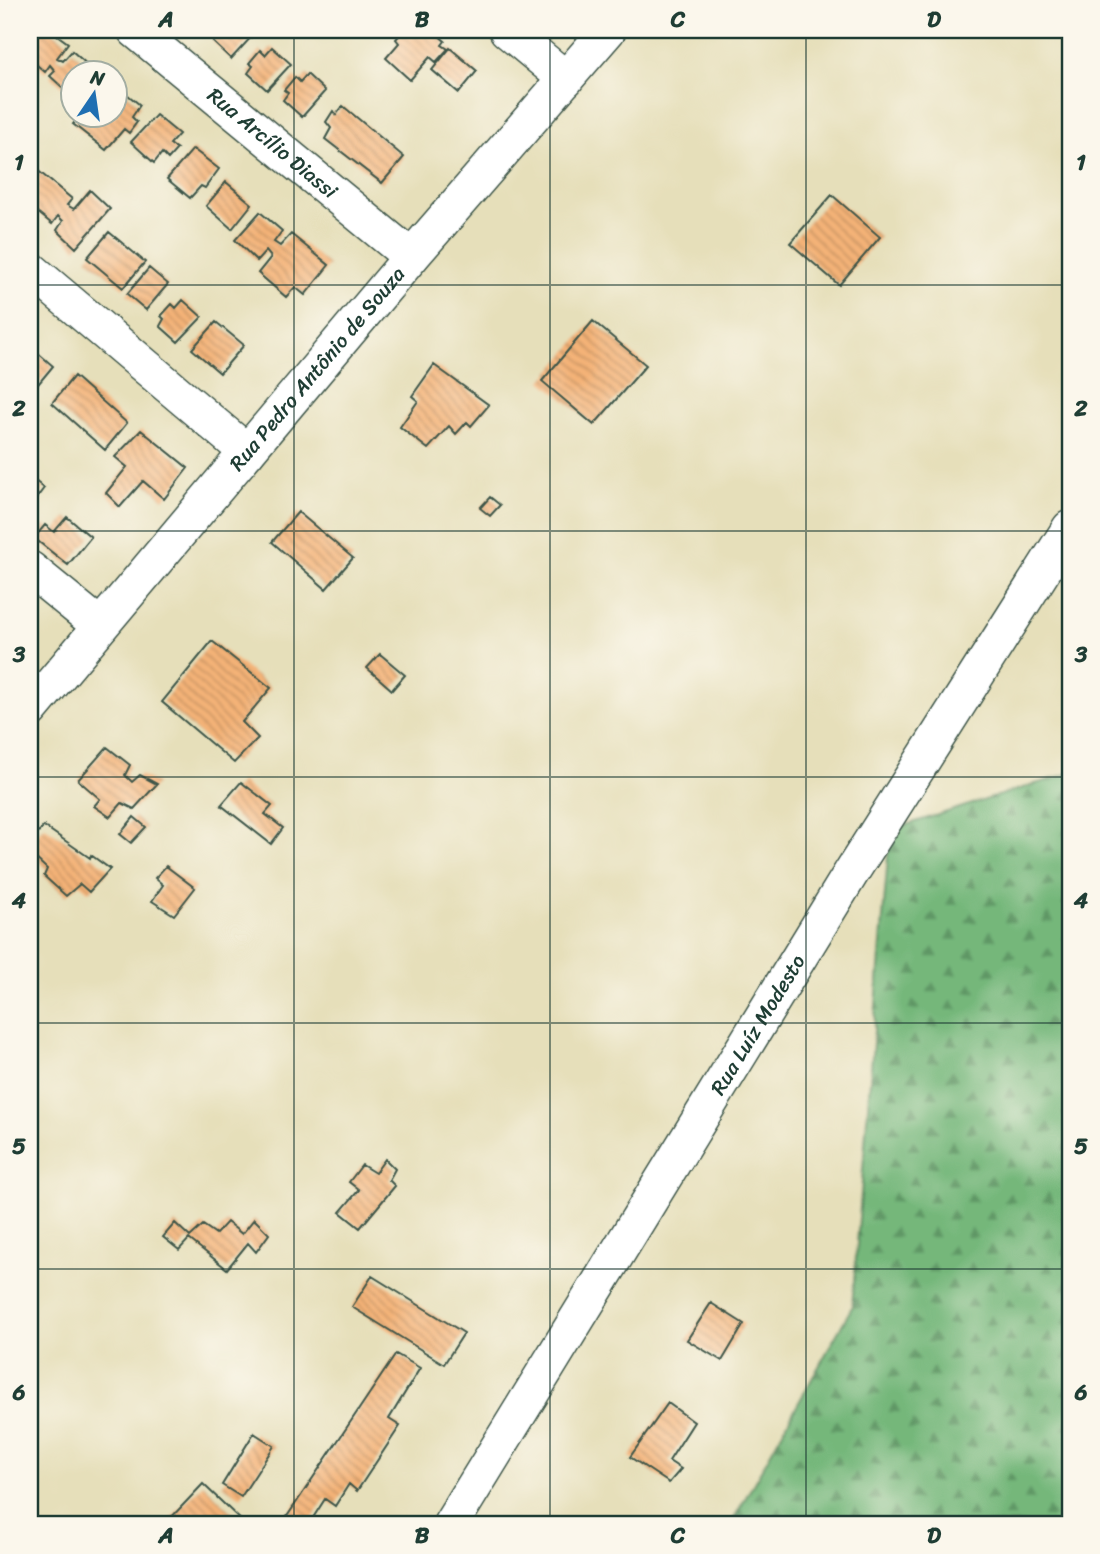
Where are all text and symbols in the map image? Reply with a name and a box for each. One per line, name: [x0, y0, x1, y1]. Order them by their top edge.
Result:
text: A: [157, 0, 174, 40]
text: B: [415, 0, 430, 40]
text: C: [670, 0, 686, 40]
text: D: [927, 0, 942, 40]
north arrow: [60, 60, 130, 130]
text: N: [87, 60, 109, 96]
street label: Rua Arcílio Diassi: [198, 77, 348, 210]
text: 1: [14, 142, 24, 183]
text: 1: [1076, 142, 1086, 183]
street label: Rua Pedro Antônio de Souza: [219, 257, 415, 480]
text: 2: [11, 388, 26, 429]
text: 2: [1073, 388, 1088, 429]
text: 3: [12, 634, 26, 675]
text: 3: [1074, 634, 1088, 675]
text: 4: [11, 880, 27, 921]
text: 4: [1073, 880, 1089, 921]
street label: Rua Luíz Modesto: [700, 947, 816, 1103]
text: 5: [12, 1126, 26, 1167]
text: 5: [1074, 1126, 1088, 1167]
text: 6: [11, 1372, 26, 1413]
text: 6: [1073, 1372, 1088, 1413]
text: A: [157, 1515, 174, 1554]
text: B: [415, 1515, 430, 1554]
text: C: [670, 1515, 686, 1554]
text: D: [927, 1515, 942, 1554]

